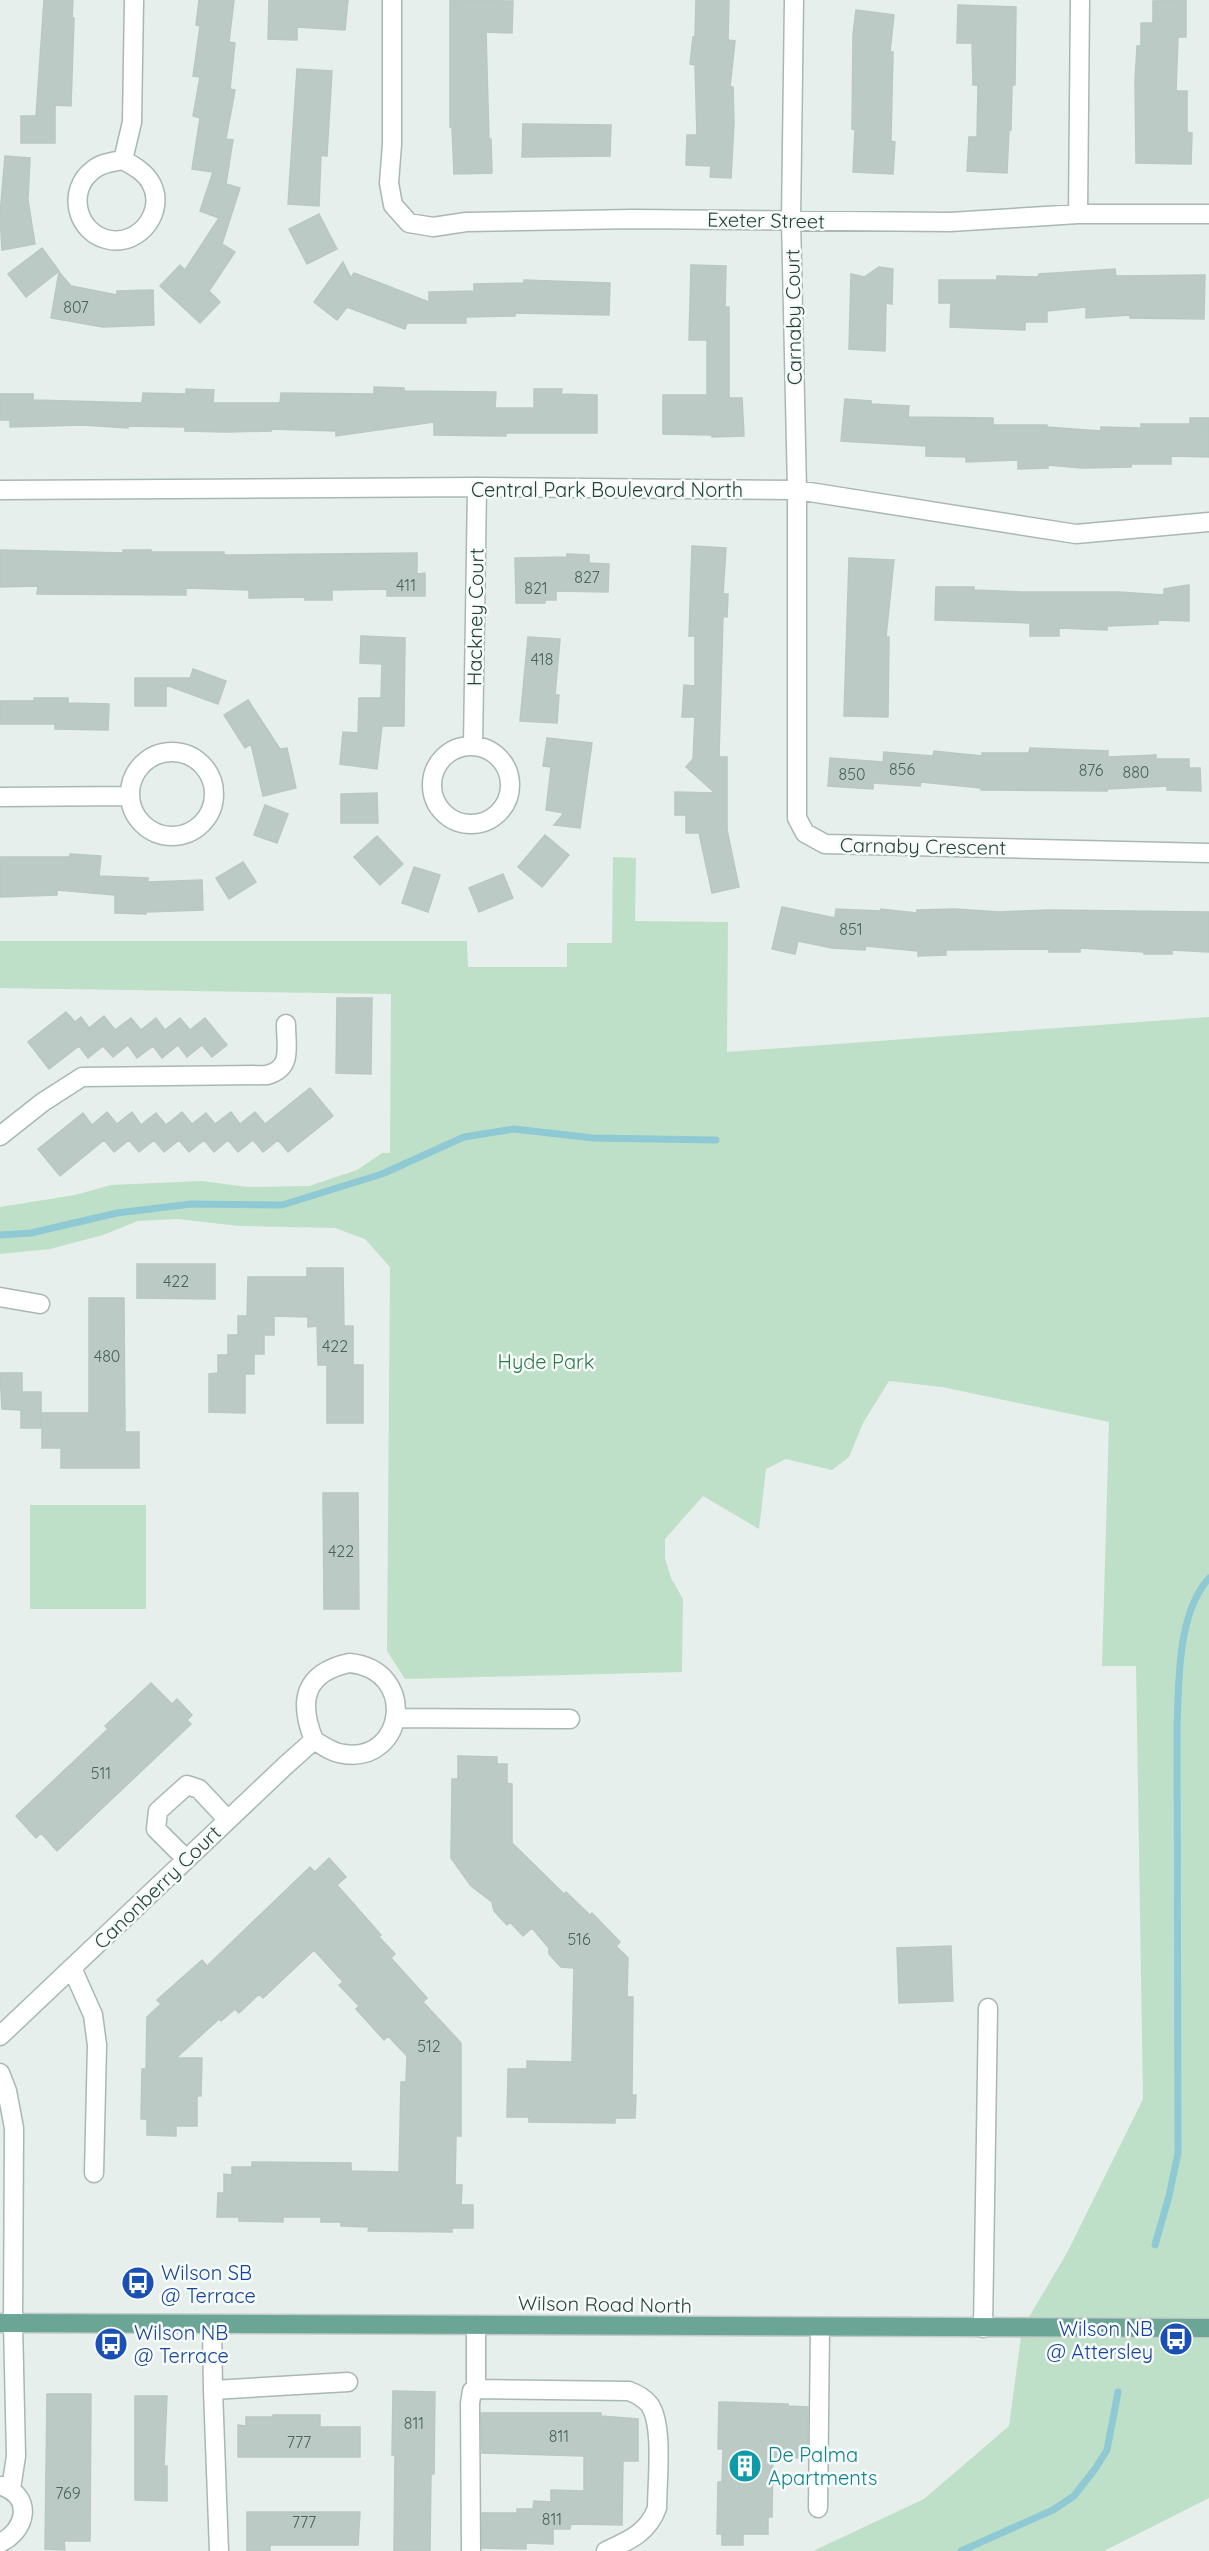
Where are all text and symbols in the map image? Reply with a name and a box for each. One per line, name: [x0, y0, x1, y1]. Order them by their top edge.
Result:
street label: Exeter Street: [707, 206, 825, 234]
street label: Carnaby Court: [779, 248, 807, 385]
house number: 807: [63, 297, 89, 317]
street label: Central Park Boulevard North: [471, 477, 743, 502]
street label: Hackney Court: [461, 547, 489, 686]
house number: 827: [574, 567, 600, 587]
house number: 411: [396, 575, 416, 595]
house number: 821: [524, 578, 548, 598]
house number: 418: [531, 649, 553, 669]
house number: 856: [889, 759, 915, 779]
house number: 876: [1079, 760, 1104, 780]
house number: 880: [1123, 762, 1149, 782]
house number: 850: [839, 764, 865, 784]
street label: Carnaby Crescent: [840, 832, 1007, 860]
house number: 851: [839, 919, 863, 939]
house number: 422: [163, 1271, 189, 1291]
house number: 422: [322, 1336, 348, 1356]
house number: 480: [94, 1346, 120, 1366]
park label: Hyde Park: [498, 1349, 594, 1374]
house number: 422: [328, 1541, 354, 1561]
house number: 511: [91, 1763, 111, 1783]
street label: Canonberry Court: [88, 1820, 226, 1954]
house number: 516: [567, 1929, 591, 1949]
house number: 512: [417, 2036, 441, 2056]
place label: Wilson SB @ Terrace: [161, 2260, 256, 2308]
bus stop icon: Wilson SB @ Terrace: [120, 2265, 156, 2301]
street label: Wilson Road North: [518, 2290, 692, 2318]
place label: Wilson NB @ Attersley: [1046, 2316, 1153, 2364]
place label: Wilson NB @ Terrace: [134, 2320, 229, 2368]
bus stop icon: Wilson NB @ Attersley: [1158, 2321, 1194, 2357]
bus stop icon: Wilson NB @ Terrace: [93, 2326, 129, 2362]
house number: 811: [404, 2413, 424, 2433]
house number: 811: [549, 2426, 569, 2446]
house number: 777: [287, 2432, 311, 2452]
place label: De Palma Apartments: [768, 2442, 877, 2490]
building icon: De Palma Apartments: [727, 2448, 763, 2484]
house number: 769: [55, 2483, 81, 2503]
house number: 811: [542, 2509, 562, 2529]
house number: 777: [292, 2512, 316, 2532]

